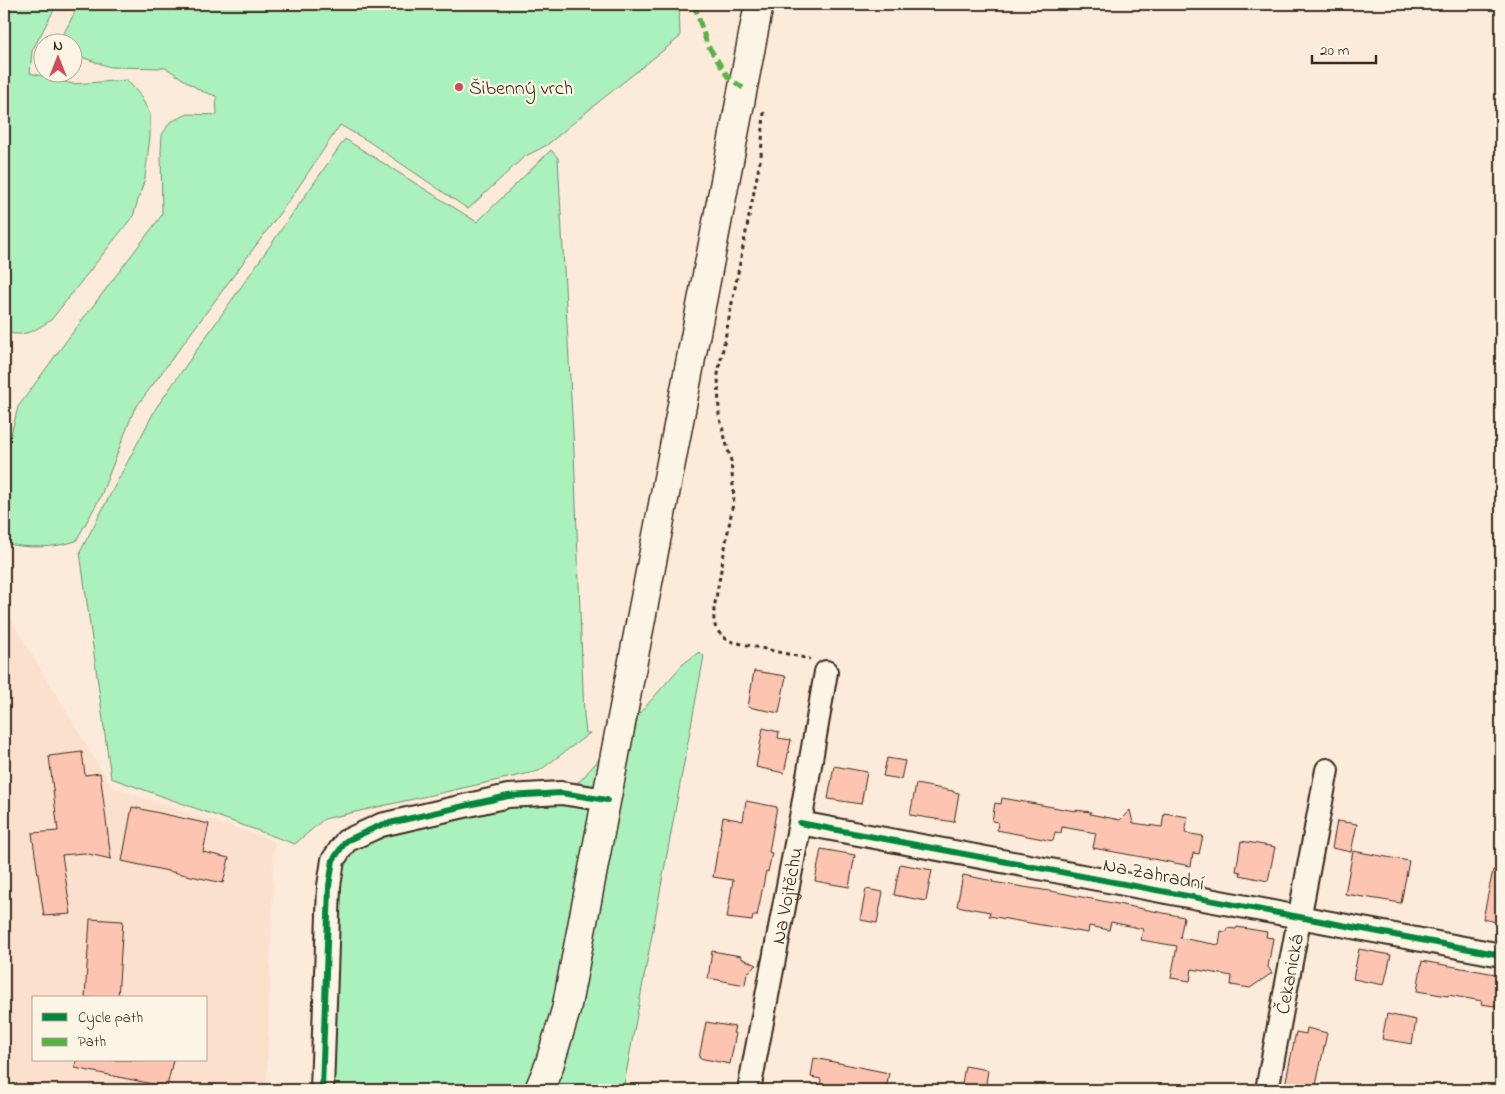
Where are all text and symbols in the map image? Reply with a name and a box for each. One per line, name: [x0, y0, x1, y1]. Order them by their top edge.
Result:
north arrow: [32, 32, 82, 82]
scale bar: [1312, 32, 1376, 64]
text: N: [53, 36, 63, 57]
text: 20 m: [1320, 40, 1350, 62]
place label: Šibenný vrch: [469, 75, 573, 104]
marker: Šibenný vrch: [453, 81, 465, 93]
street label: Na Vojtěchu: [765, 845, 812, 947]
street label: Na Zahradní: [1100, 851, 1207, 899]
street label: Čekanická: [1270, 932, 1313, 1017]
legend: [32, 996, 208, 1062]
text: Cycle path: [78, 1007, 143, 1030]
text: Path: [78, 1031, 106, 1053]

